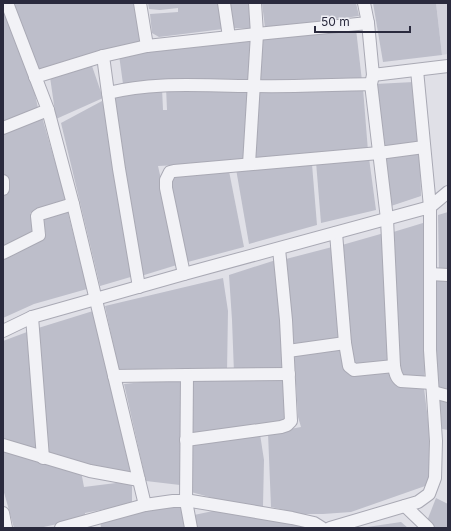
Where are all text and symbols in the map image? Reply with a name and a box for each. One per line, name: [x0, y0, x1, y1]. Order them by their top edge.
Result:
scale bar: [315, 8, 410, 34]
text: 50 m: [321, 14, 350, 29]

